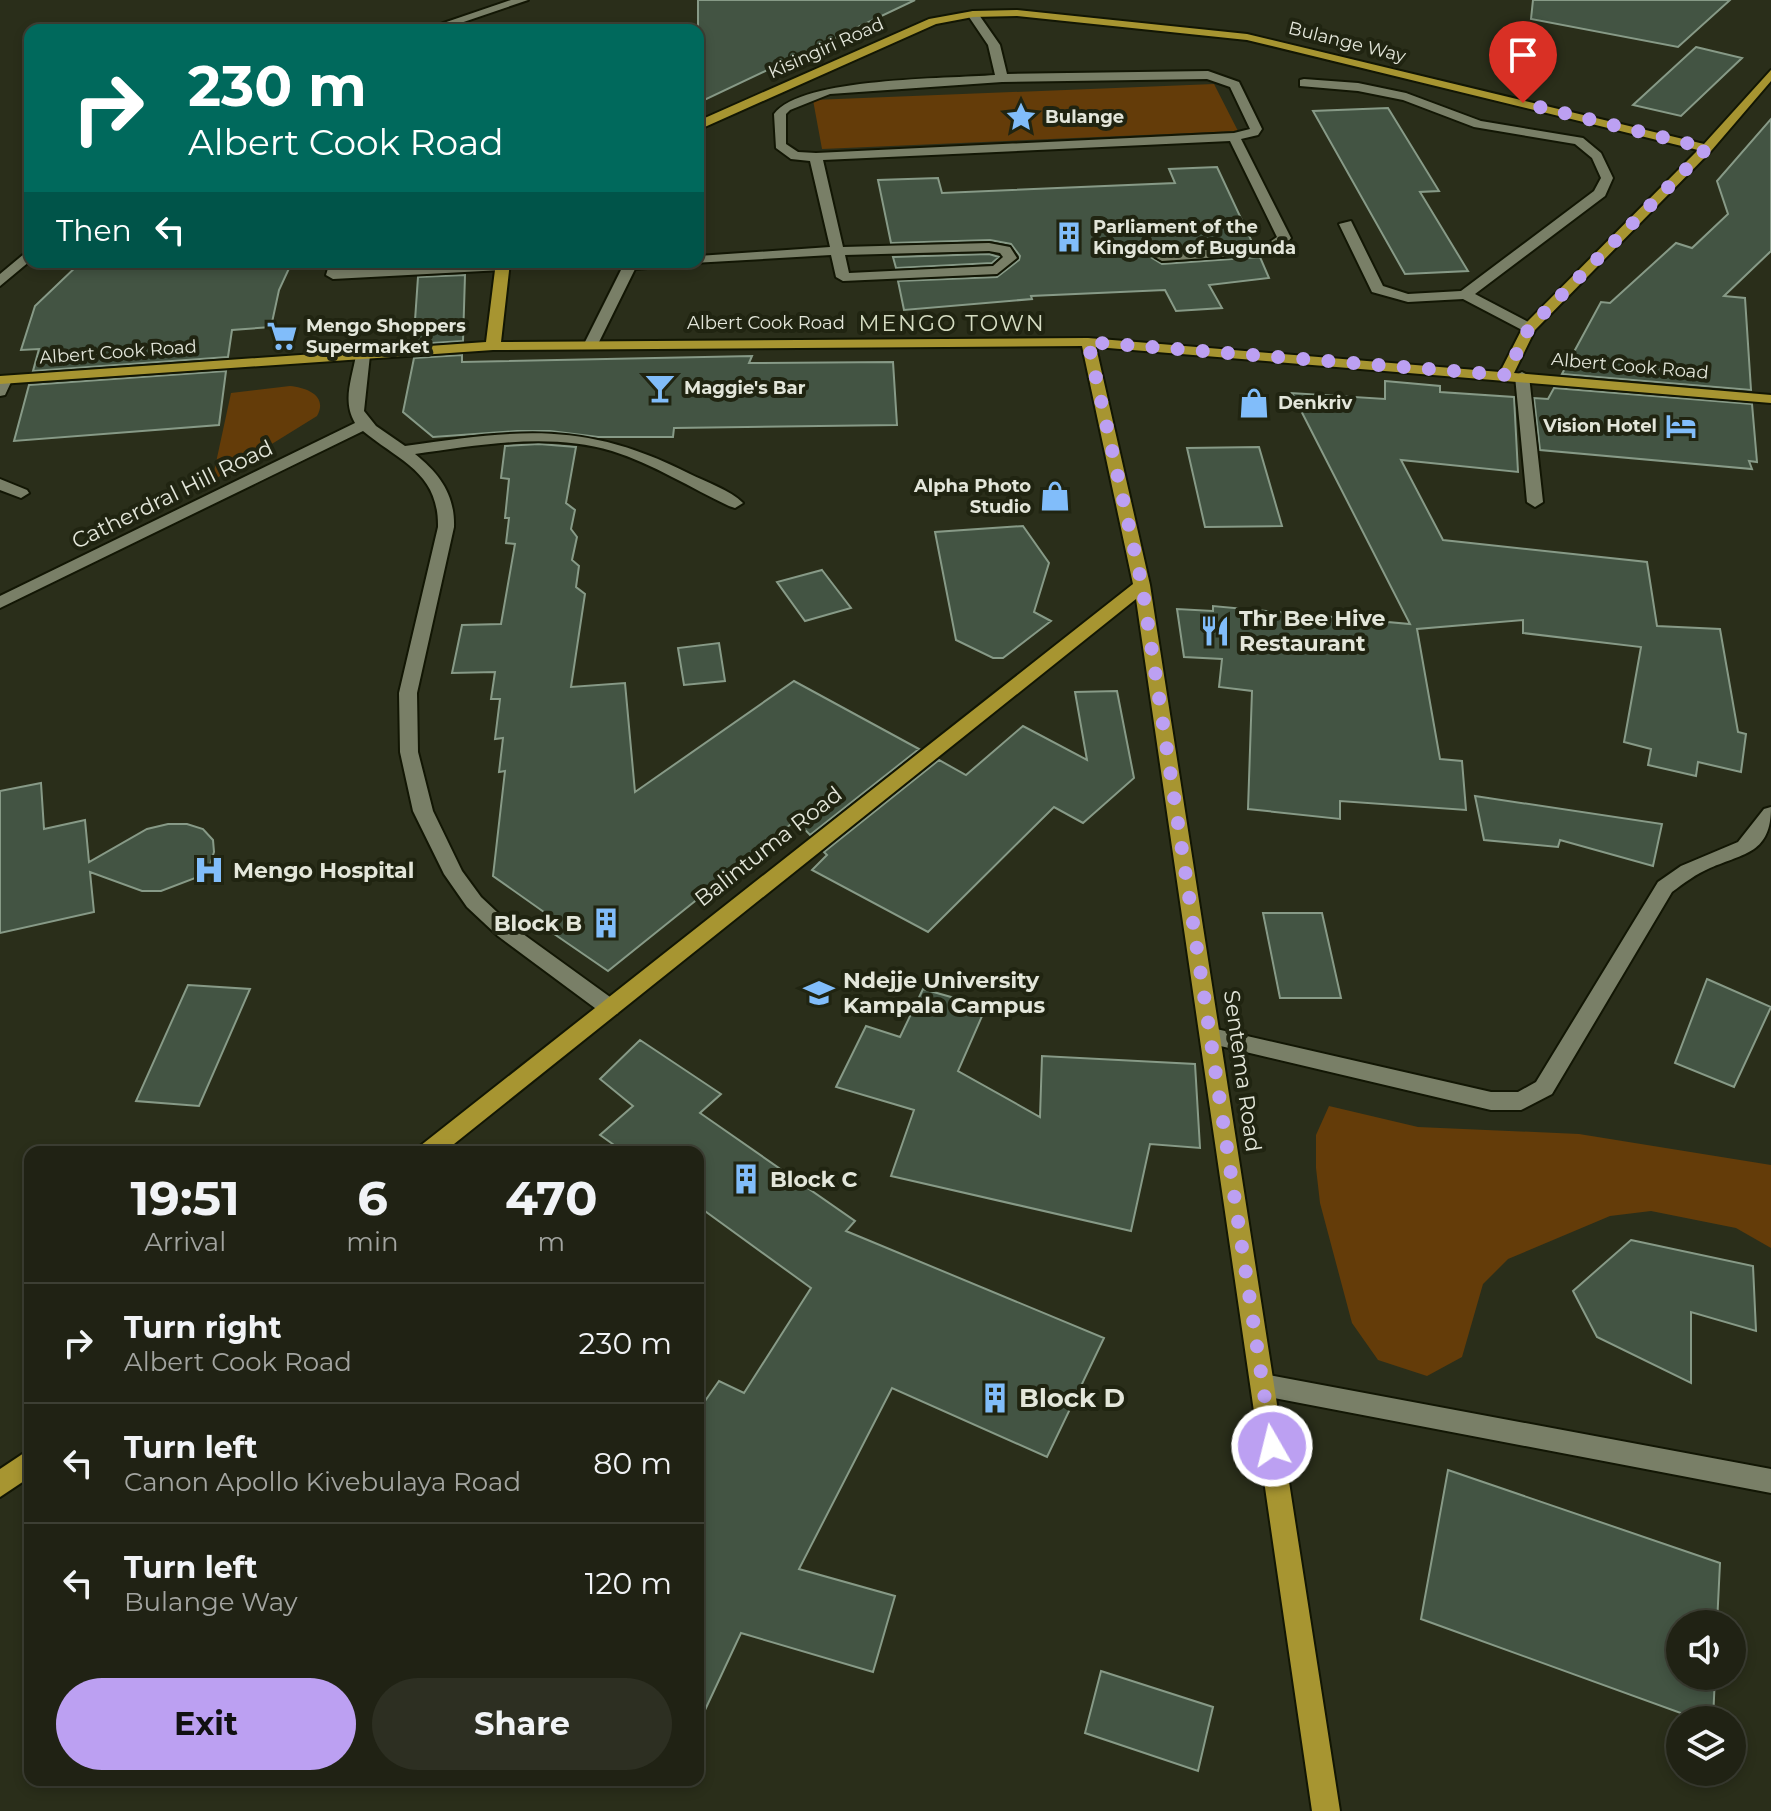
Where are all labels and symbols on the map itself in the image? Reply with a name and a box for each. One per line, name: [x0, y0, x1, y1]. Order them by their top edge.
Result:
street label: Kisingiri Road: [765, 13, 887, 83]
street label: Bulange Way: [1286, 17, 1408, 67]
pin: [1489, 21, 1557, 103]
place icon: Bulange: [1004, 100, 1038, 134]
place label: Bulange: [1045, 106, 1124, 128]
place label: Parliament of the Kingdom of Bugunda: [1093, 216, 1296, 259]
building icon: Parliament of the Kingdom of Bugunda: [1052, 220, 1086, 254]
district label: MENGO TOWN: [858, 310, 1046, 337]
street label: Albert Cook Road: [687, 312, 845, 334]
place label: Mengo Shoppers Supermarket: [306, 315, 466, 358]
supermarket icon: Mengo Shoppers Supermarket: [265, 319, 299, 353]
street label: Albert Cook Road: [39, 336, 197, 368]
street label: Albert Cook Road: [1550, 348, 1710, 384]
bar icon: Maggie's Bar: [643, 371, 677, 405]
place label: Maggie's Bar: [684, 377, 806, 399]
shop icon: Denkriv: [1237, 386, 1271, 420]
place label: Denkriv: [1278, 392, 1352, 414]
hotel icon: Vision Hotel: [1664, 409, 1698, 443]
place label: Vision Hotel: [1542, 415, 1657, 437]
street label: Catherdral Hill Road: [67, 434, 277, 555]
place label: Alpha Photo Studio: [913, 475, 1031, 518]
shop icon: Alpha Photo Studio: [1038, 479, 1072, 513]
place label: Thr Bee Hive Restaurant: [1239, 605, 1386, 657]
restaurant icon: Thr Bee Hive Restaurant: [1198, 614, 1232, 648]
street label: Balintuma Road: [689, 780, 847, 912]
hospital icon: Mengo Hospital: [192, 853, 226, 887]
place label: Mengo Hospital: [233, 857, 414, 884]
building icon: Block B: [589, 906, 623, 940]
place label: Block B: [494, 910, 582, 937]
place label: Ndejje University Kampala Campus: [843, 967, 1045, 1019]
school or university icon: Ndejje University Kampala Campus: [802, 976, 836, 1010]
street label: Sentema Road: [1218, 988, 1267, 1154]
building icon: Block C: [729, 1162, 763, 1196]
place label: Block C: [770, 1166, 857, 1193]
building icon: Block D: [978, 1381, 1012, 1415]
place label: Block D: [1019, 1382, 1125, 1414]
position arrow: [1230, 1404, 1314, 1488]

